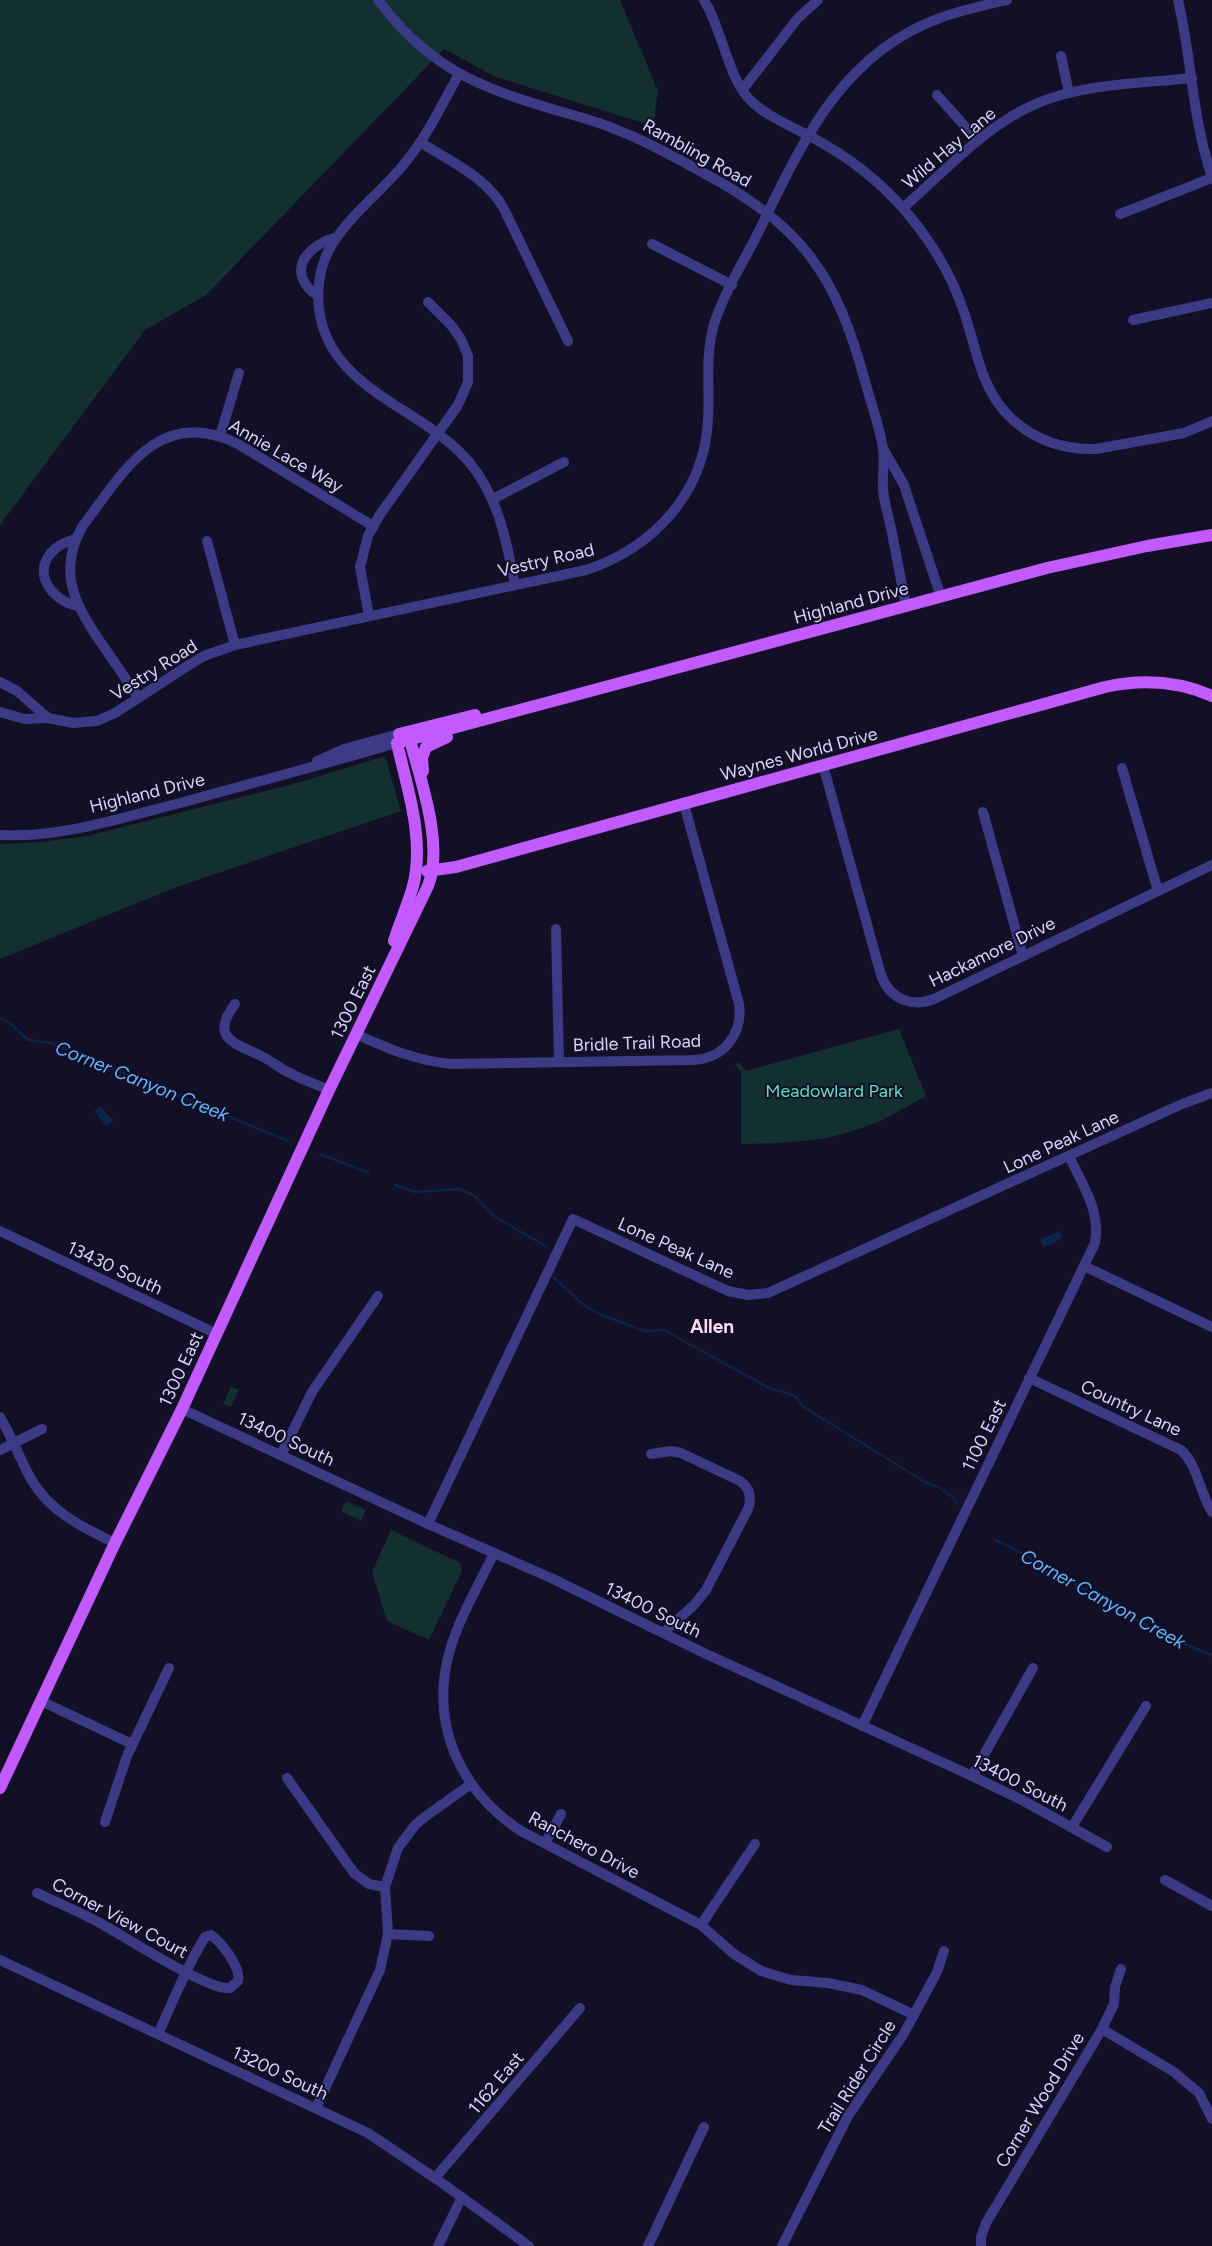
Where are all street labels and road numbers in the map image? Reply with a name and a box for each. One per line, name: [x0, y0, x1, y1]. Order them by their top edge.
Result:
street label: Wild Hay Lane: [898, 102, 1000, 193]
street label: Rambling Road: [639, 114, 755, 192]
street label: Annie Lace Way: [225, 414, 348, 498]
street label: Vestry Road: [496, 538, 596, 582]
street label: Highland Drive: [791, 577, 911, 629]
street label: Vestry Road: [107, 635, 201, 705]
street label: Waynes World Drive: [718, 722, 880, 786]
street label: Highland Drive: [87, 768, 207, 818]
street label: Hackamore Drive: [925, 912, 1059, 992]
street label: 1300 East: [326, 961, 380, 1043]
street label: Bridle Trail Road: [572, 1030, 702, 1056]
street label: Lone Peak Lane: [1000, 1106, 1122, 1178]
street label: Lone Peak Lane: [614, 1213, 738, 1284]
street label: 13430 South: [64, 1236, 166, 1300]
street label: 1300 East: [154, 1328, 208, 1410]
street label: Country Lane: [1077, 1375, 1185, 1441]
street label: 1100 East: [957, 1395, 1011, 1475]
street label: 13400 South: [234, 1407, 338, 1471]
street label: 13400 South: [601, 1577, 705, 1643]
street label: 13400 South: [969, 1750, 1071, 1816]
street label: Ranchero Drive: [525, 1806, 643, 1884]
street label: Corner View Court: [48, 1873, 192, 1963]
street label: Trail Rider Circle: [813, 2016, 901, 2138]
street label: Corner Wood Drive: [991, 2028, 1089, 2172]
street label: 13200 South: [229, 2041, 331, 2105]
street label: 1162 East: [464, 2047, 529, 2119]

